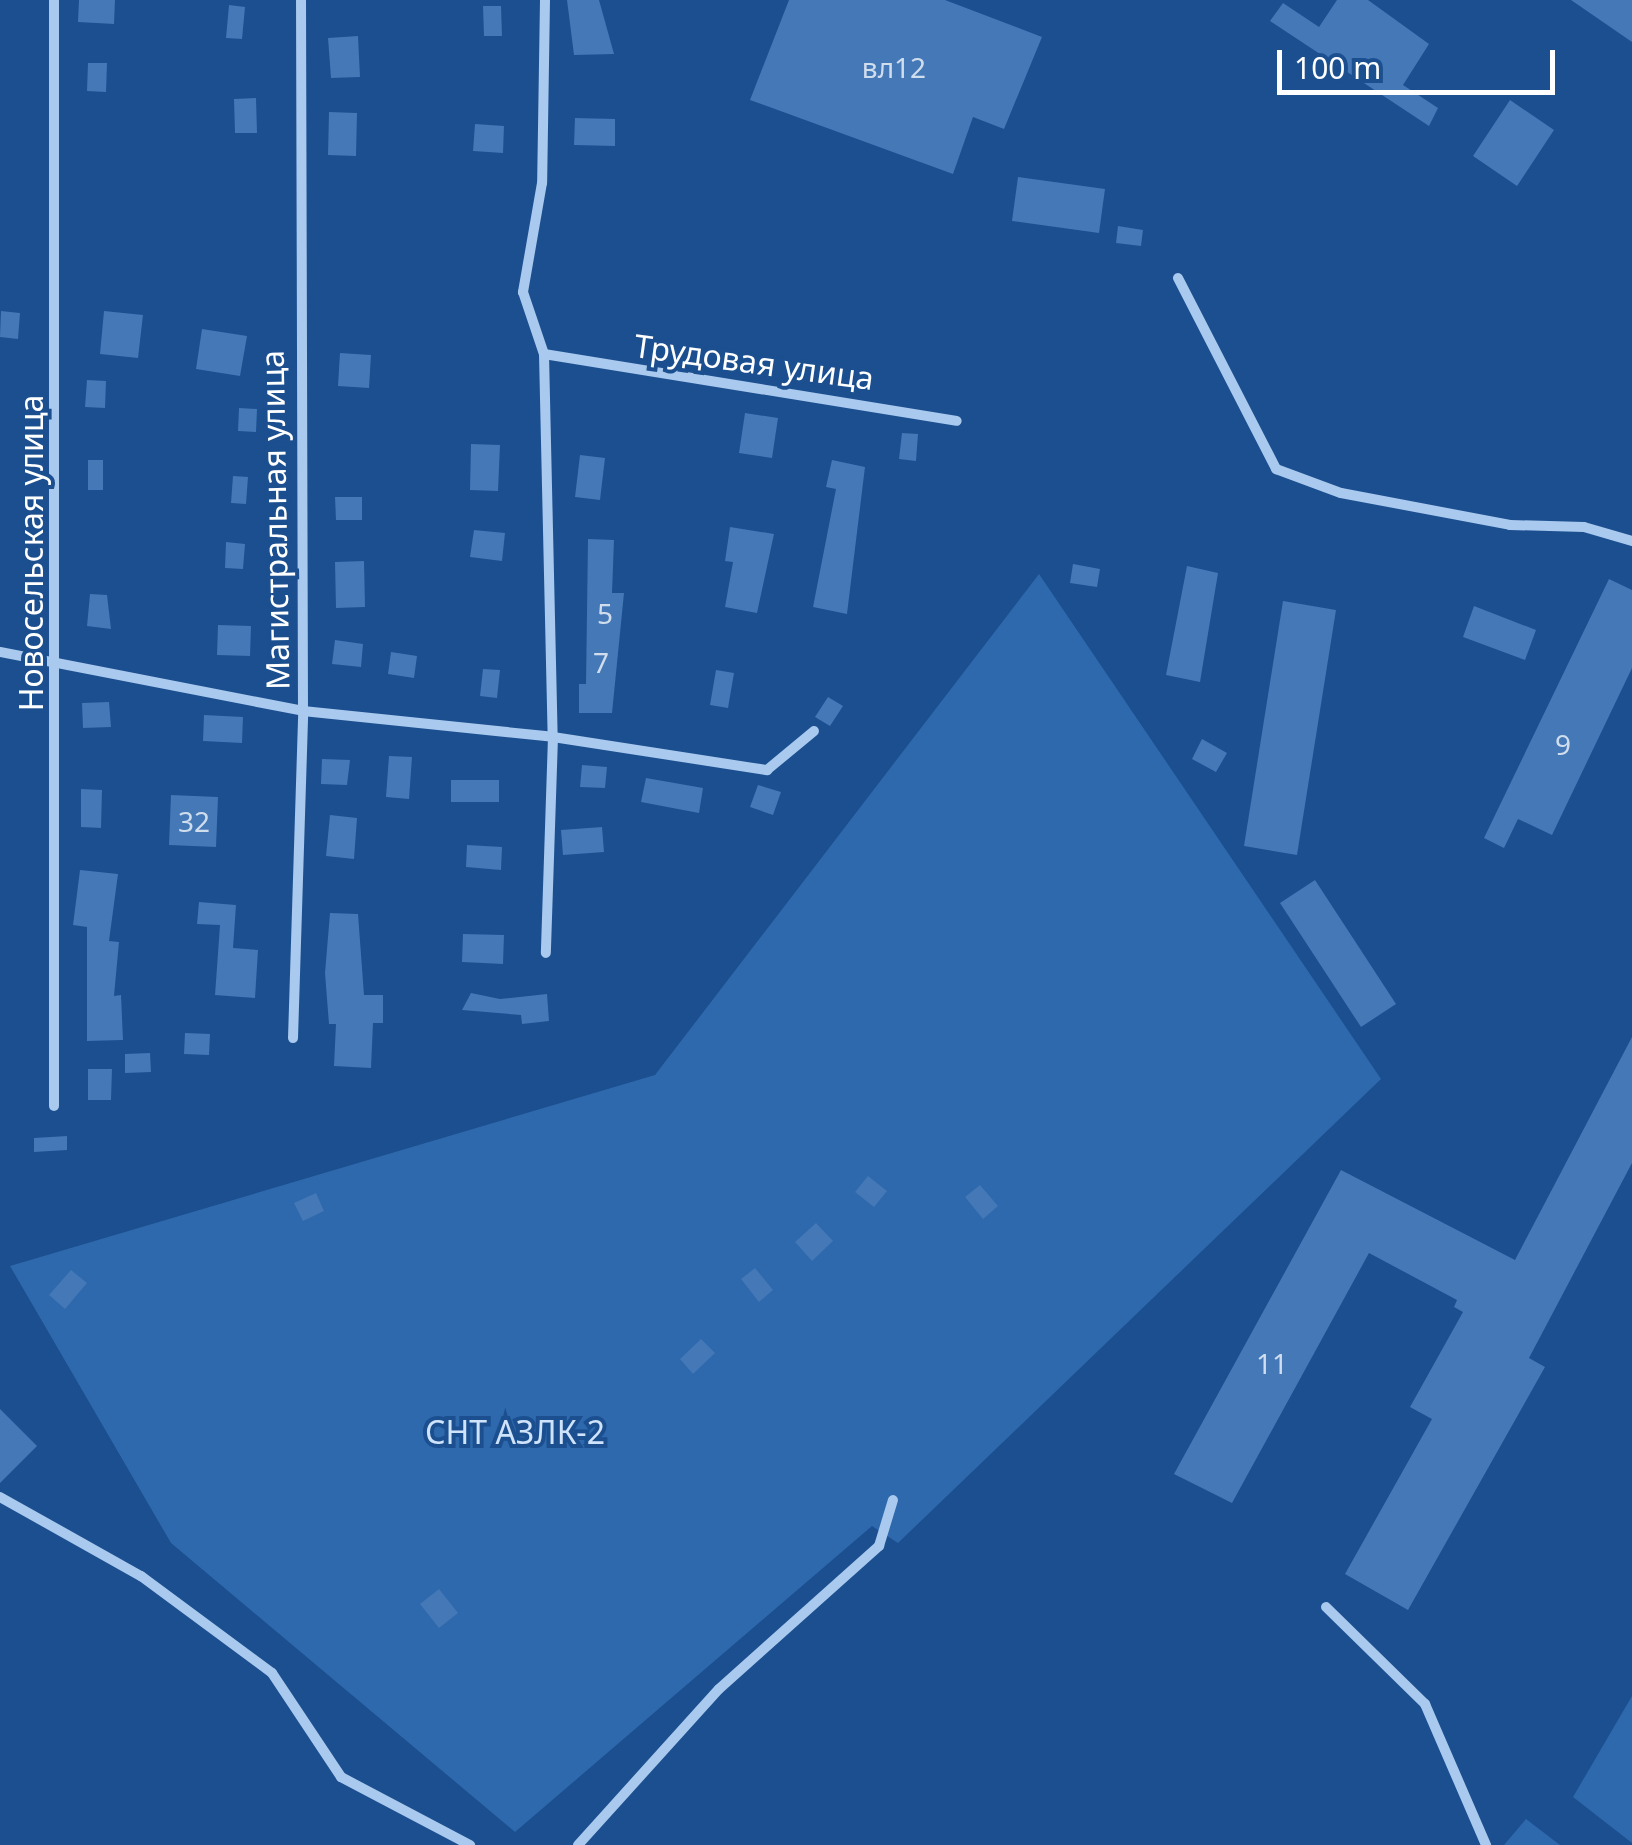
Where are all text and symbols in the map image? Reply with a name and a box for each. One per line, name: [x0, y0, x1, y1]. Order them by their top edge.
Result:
scale bar: [1282, 30, 1560, 92]
text: 100 m: [1294, 47, 1381, 88]
house number: вл12: [862, 50, 926, 84]
street label: Трудовая улица: [632, 326, 876, 398]
street label: Магистральная улица: [253, 350, 297, 690]
street label: Новосельская улица: [12, 395, 50, 711]
house number: 5: [597, 596, 613, 630]
house number: 7: [593, 645, 609, 679]
house number: 9: [1555, 727, 1571, 761]
house number: 32: [178, 804, 210, 838]
house number: 11: [1256, 1346, 1288, 1380]
park label: СНТ АЗЛК-2: [425, 1413, 605, 1451]

